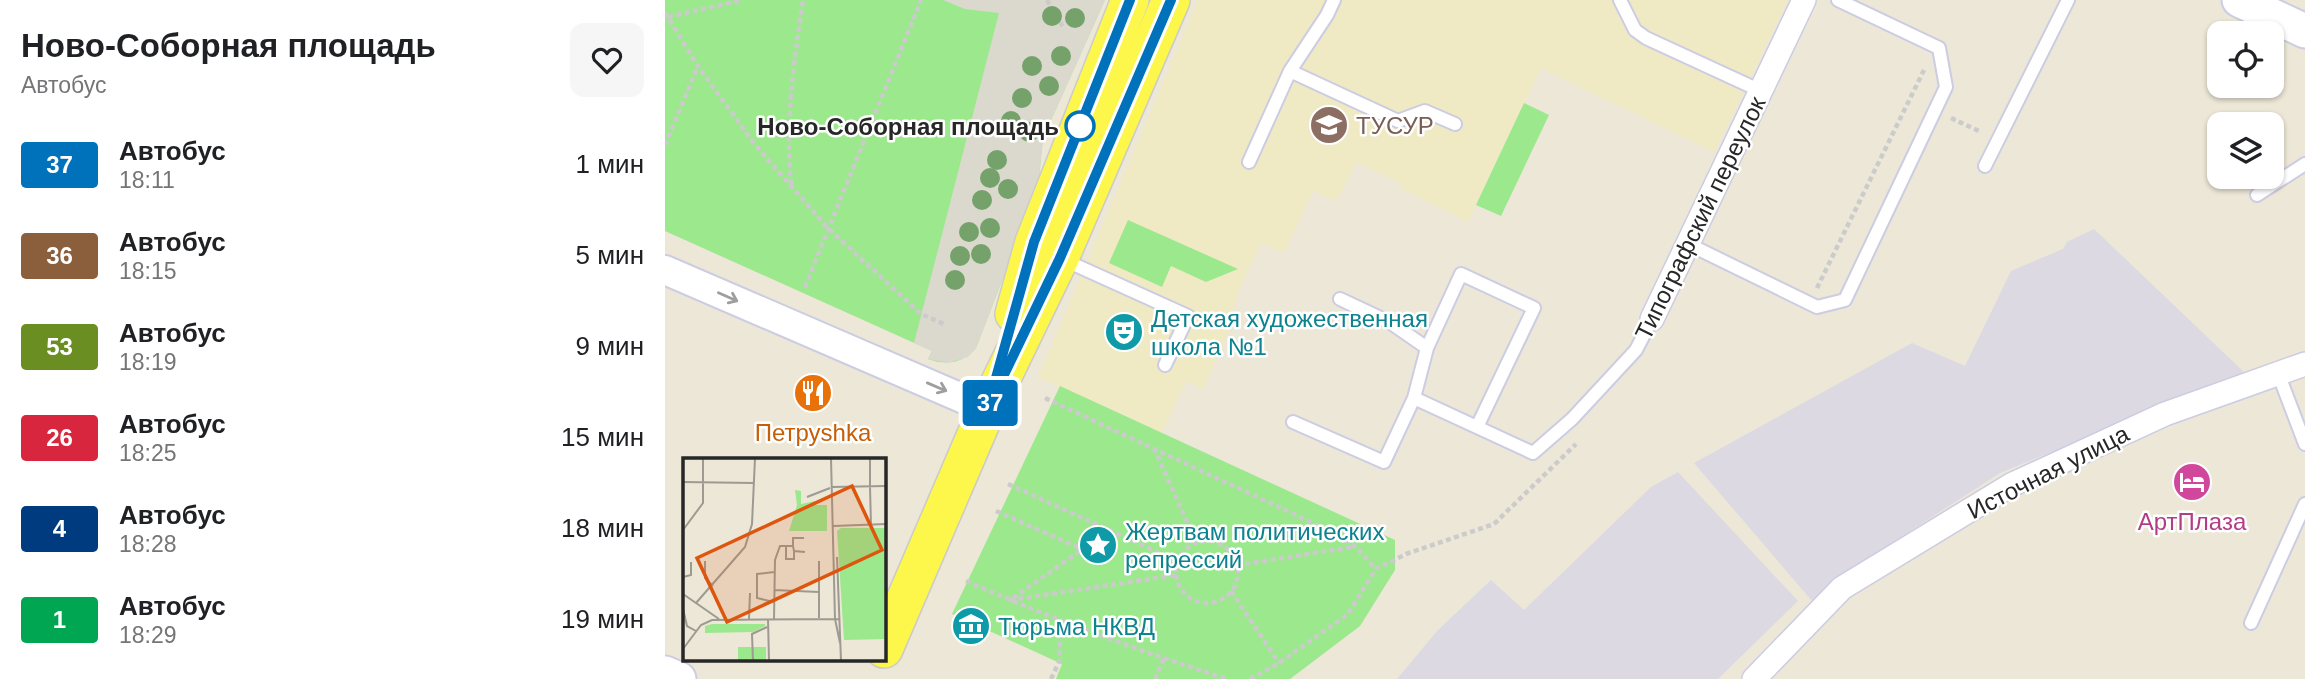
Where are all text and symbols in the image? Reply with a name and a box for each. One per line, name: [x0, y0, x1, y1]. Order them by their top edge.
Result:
map controls: [2207, 21, 2284, 189]
button: locate: [2207, 21, 2284, 98]
button: heart: [570, 23, 644, 97]
text: Ново-Соборная площадь: [21, 27, 436, 64]
text: Автобус: [21, 72, 107, 98]
street label: Типографский переулок: [1629, 92, 1771, 344]
school or university icon: ТУСУР: [1308, 104, 1350, 146]
marker: Ново-Соборная площадь: [1065, 111, 1095, 141]
place label: ТУСУР: [1356, 112, 1434, 139]
button: layers: [2207, 112, 2284, 189]
place label: Ново-Соборная площадь: [757, 113, 1059, 140]
text: Автобус: [119, 136, 226, 166]
text: 1 мин: [576, 149, 644, 179]
text: 37: [46, 151, 73, 178]
text: 18:11: [119, 167, 175, 193]
text: Автобус: [119, 227, 226, 257]
text: 5 мин: [576, 240, 644, 270]
text: 36: [46, 242, 73, 269]
text: 18:15: [119, 258, 177, 284]
one-way arrow: [716, 292, 738, 305]
place label: Детская художественная школа №1: [1151, 305, 1428, 360]
theatre icon: Детская художественная школа №1: [1103, 311, 1145, 353]
text: Автобус: [119, 318, 226, 348]
text: 9 мин: [576, 331, 644, 361]
text: 53: [46, 333, 73, 360]
text: 18:19: [119, 349, 177, 375]
restaurant icon: Петруshka: [792, 372, 834, 414]
line badge: 37: [959, 380, 1021, 426]
one-way arrow: [925, 381, 947, 394]
text: 37: [977, 389, 1003, 416]
text: Автобус: [119, 409, 226, 439]
place label: Петруshka: [755, 419, 872, 446]
street label: Источная улица: [1963, 419, 2134, 524]
text: 15 мин: [561, 422, 644, 452]
text: 26: [46, 424, 73, 451]
text: 18:25: [119, 440, 177, 466]
inset map: [683, 458, 885, 662]
hotel icon: АртПлаза: [2171, 461, 2213, 503]
text: Автобус: [119, 500, 226, 530]
place label: АртПлаза: [2138, 508, 2247, 535]
text: 18 мин: [561, 513, 644, 543]
text: 4: [53, 515, 66, 542]
place label: Жертвам политических репрессий: [1125, 518, 1384, 573]
place icon: Жертвам политических репрессий: [1077, 524, 1119, 566]
text: 18:28: [119, 531, 177, 557]
text: Автобус: [119, 591, 226, 621]
text: 19 мин: [561, 604, 644, 634]
museum icon: Тюрьма НКВД: [950, 605, 992, 647]
text: 1: [53, 606, 66, 633]
place label: Тюрьма НКВД: [998, 613, 1155, 640]
text: 18:29: [119, 622, 177, 648]

